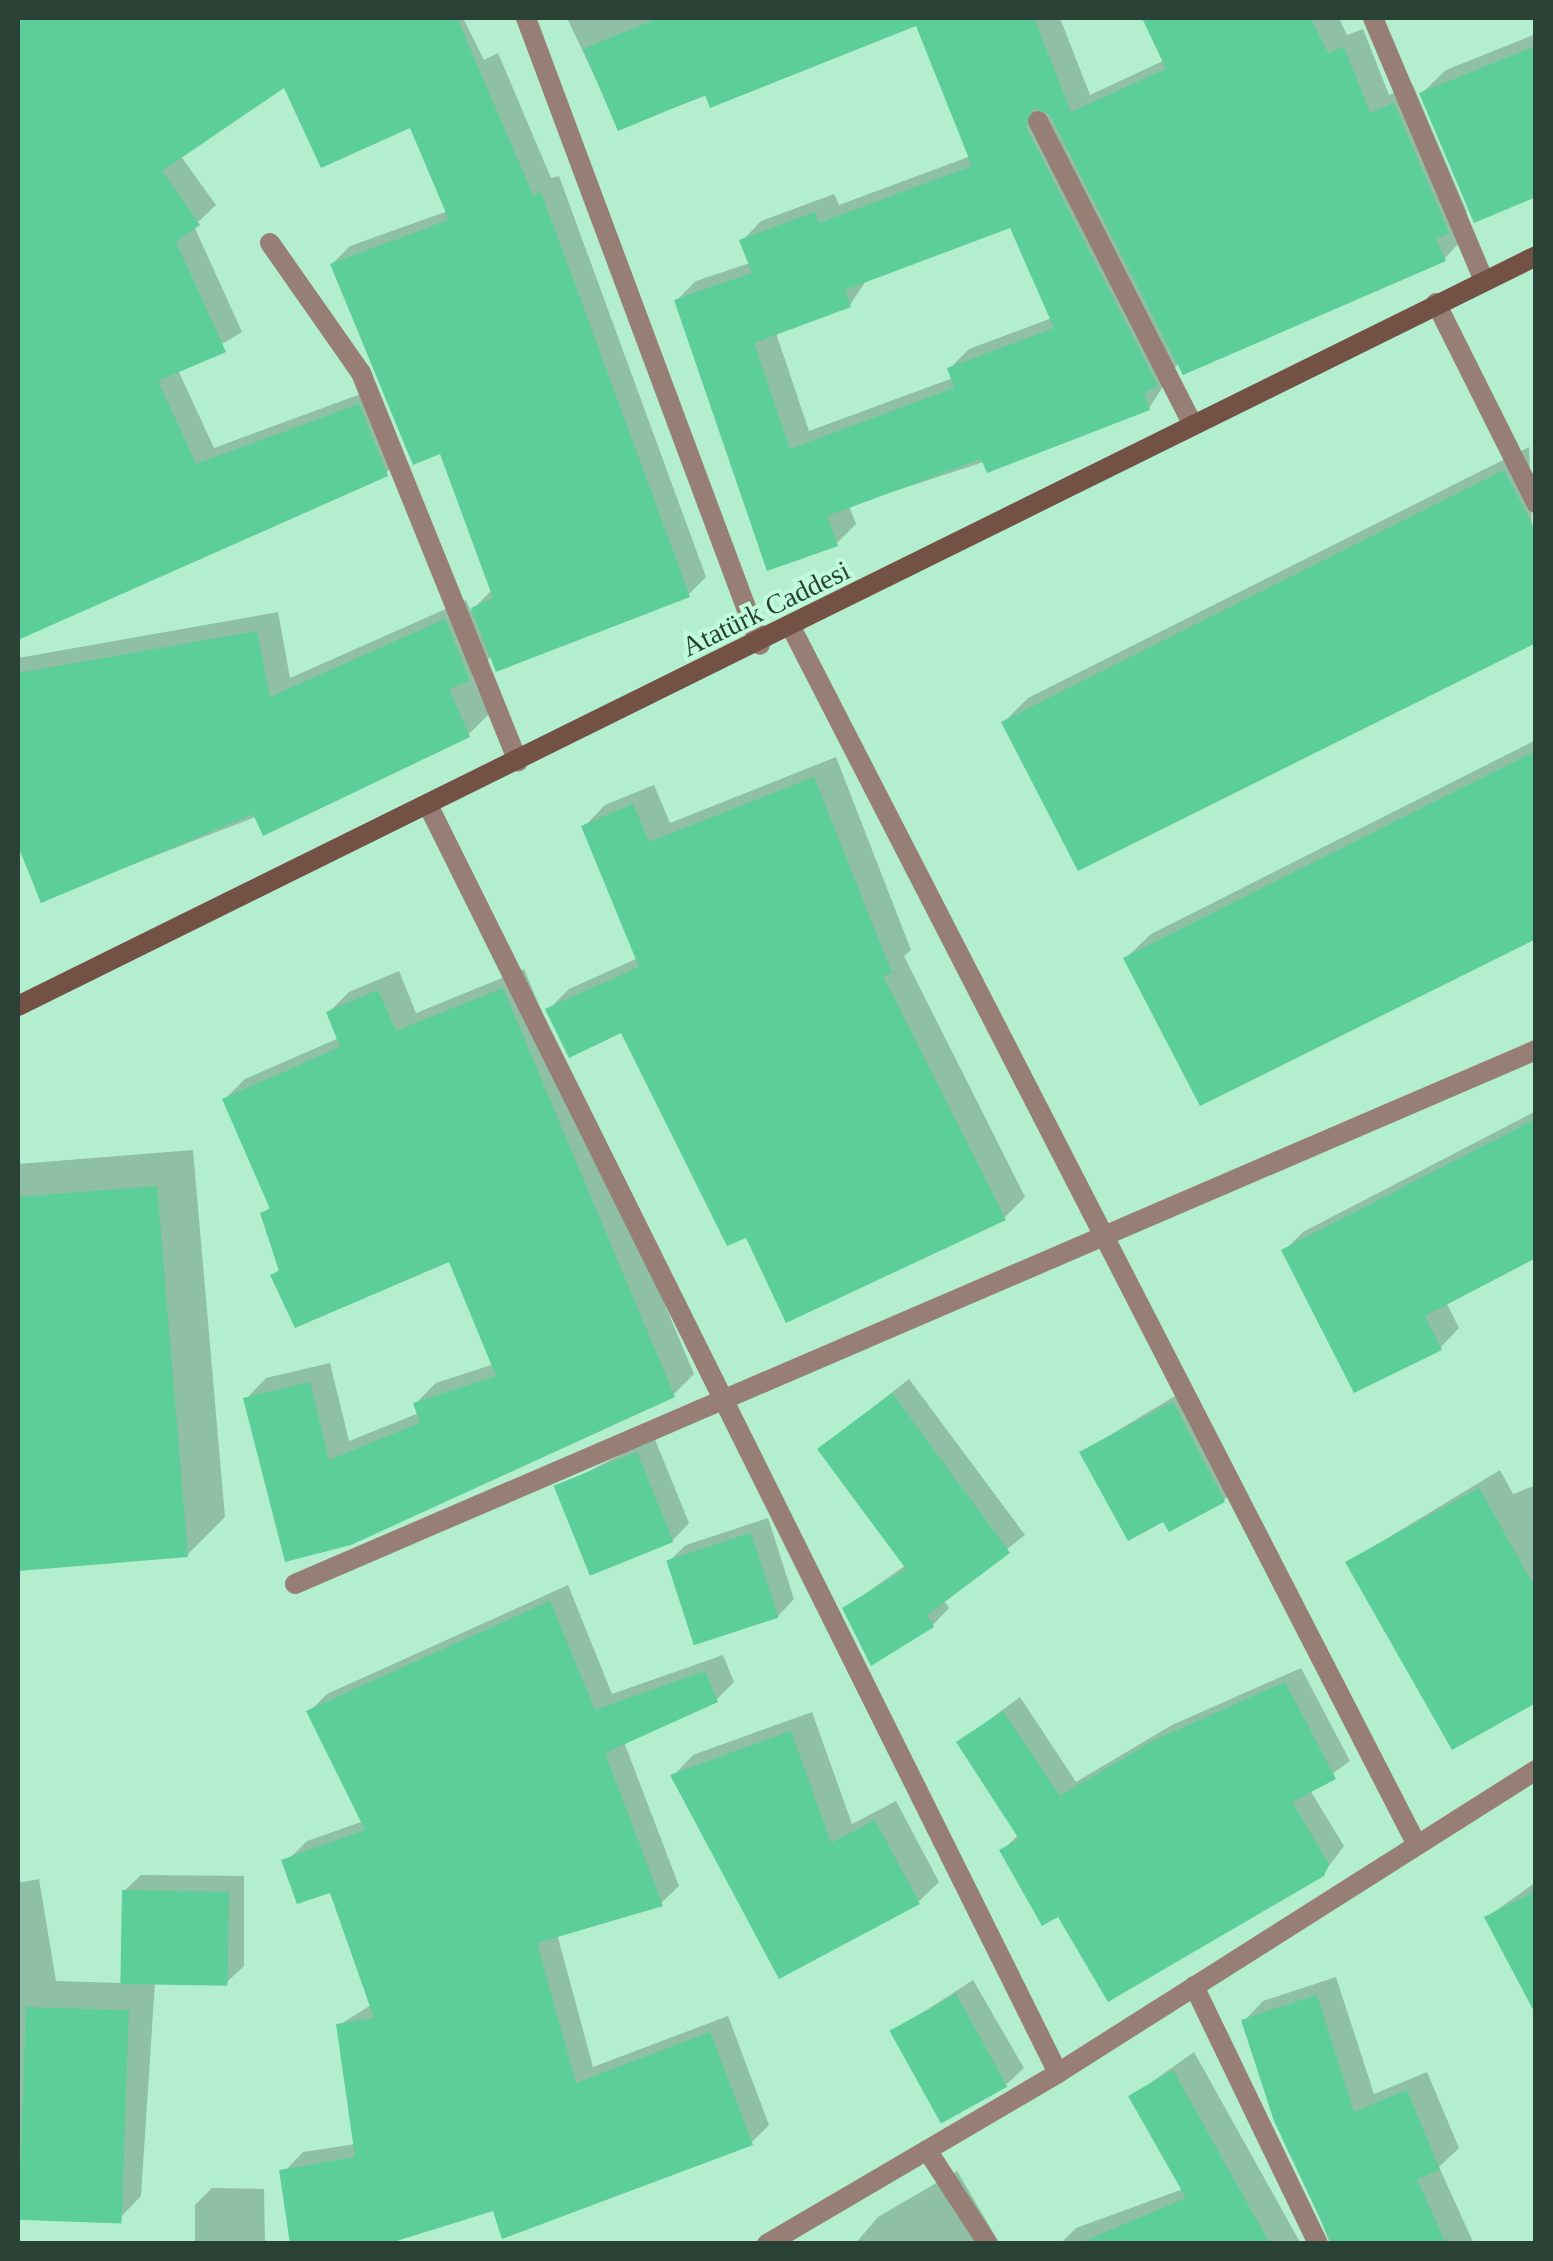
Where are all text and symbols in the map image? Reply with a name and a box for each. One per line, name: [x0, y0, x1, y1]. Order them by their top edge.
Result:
street label: Atatürk Caddesi: [677, 554, 855, 664]

